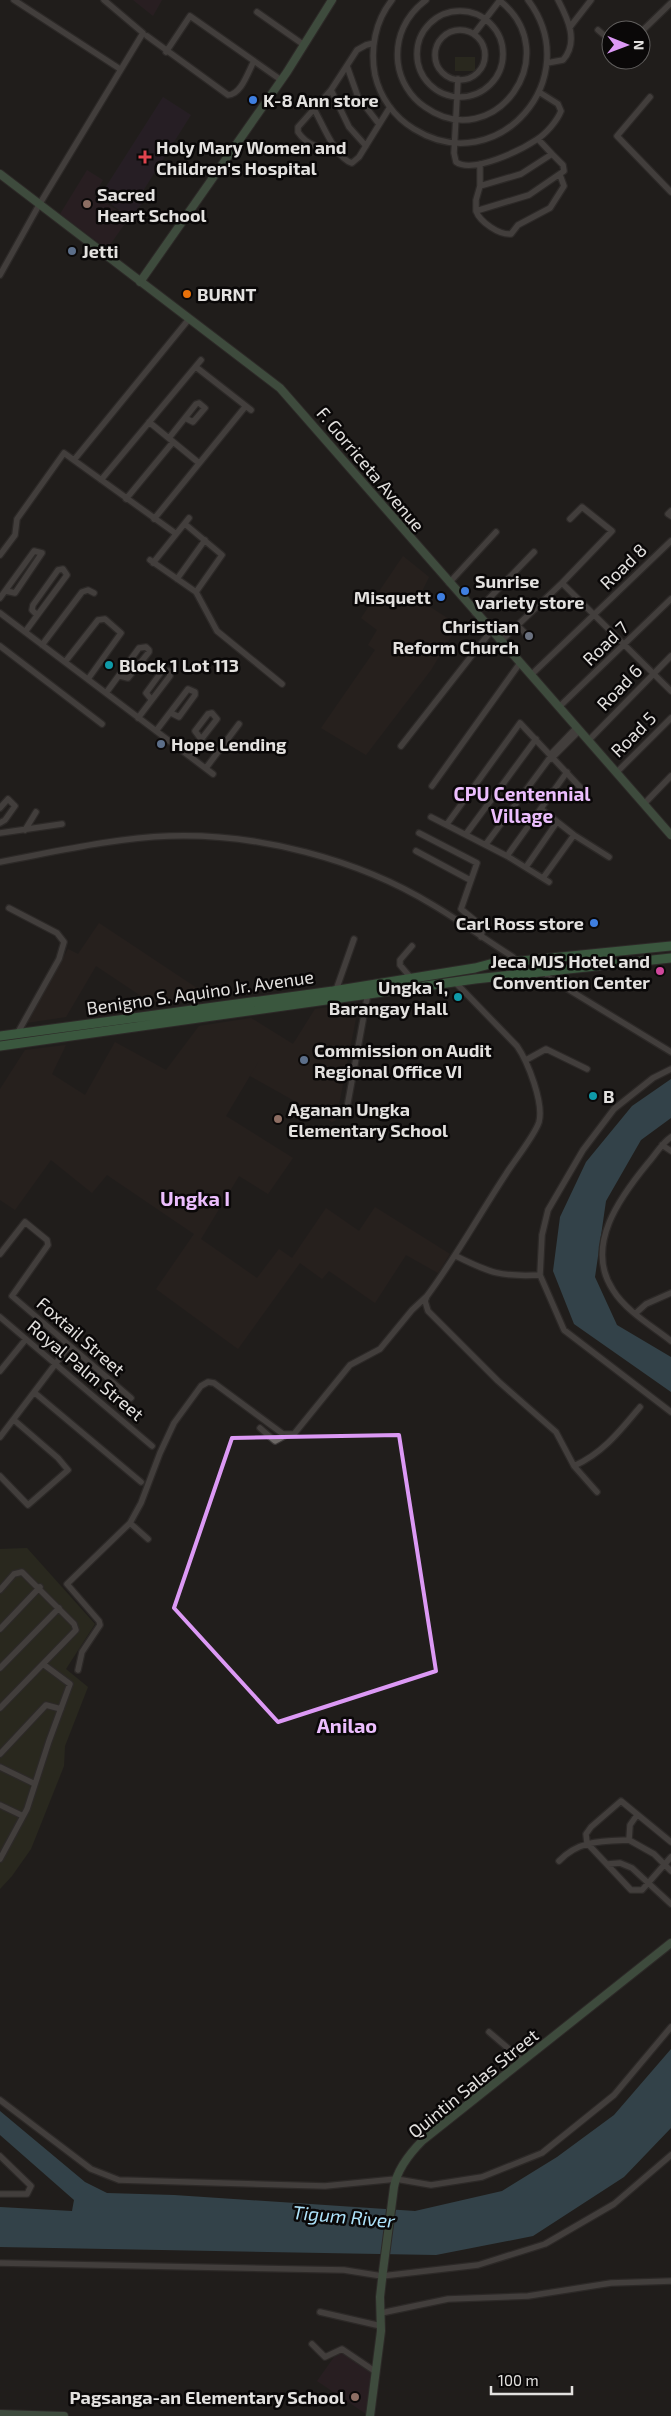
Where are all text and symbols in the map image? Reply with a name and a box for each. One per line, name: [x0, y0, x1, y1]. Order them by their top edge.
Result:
north arrow: [601, 20, 651, 70]
text: N: [631, 40, 648, 50]
place label: K-8 Ann store: [263, 89, 379, 111]
marker: K-8 Ann store: [247, 94, 259, 106]
place label: Holy Mary Women and Children's Hospital: [156, 136, 347, 179]
marker: Holy Mary Women and Children's Hospital: [138, 150, 152, 164]
place label: Sacred Heart School: [97, 183, 207, 226]
marker: Sacred Heart School: [81, 198, 93, 210]
place label: Jetti: [82, 240, 119, 262]
marker: Jetti: [66, 245, 78, 257]
place label: BURNT: [197, 283, 257, 305]
marker: BURNT: [181, 288, 193, 300]
street label: F. Gorriceta Avenue: [312, 402, 430, 536]
street label: Road 8: [595, 538, 651, 594]
place label: Sunrise variety store: [475, 570, 584, 613]
marker: Sunrise variety store: [459, 585, 471, 597]
place label: Misquett: [354, 586, 432, 608]
marker: Misquett: [435, 591, 447, 603]
place label: Christian Reform Church: [392, 615, 519, 658]
street label: Road 7: [578, 616, 632, 670]
marker: Christian Reform Church: [523, 630, 535, 642]
place label: Block 1 Lot 113: [119, 654, 239, 676]
marker: Block 1 Lot 113: [103, 659, 115, 671]
street label: Road 6: [592, 659, 646, 715]
street label: Road 5: [606, 707, 660, 761]
place label: Hope Lending: [171, 733, 287, 755]
marker: Hope Lending: [155, 738, 167, 750]
district label: CPU Centennial Village: [453, 782, 591, 827]
place label: Carl Ross store: [456, 912, 584, 934]
marker: Carl Ross store: [588, 917, 600, 929]
place label: Jeca MJS Hotel and Convention Center: [490, 950, 650, 993]
street label: Benigno S. Aquino Jr. Avenue: [85, 965, 315, 1019]
marker: Jeca MJS Hotel and Convention Center: [654, 965, 666, 977]
place label: Ungka 1, Barangay Hall: [329, 976, 448, 1019]
marker: Ungka 1, Barangay Hall: [452, 991, 464, 1003]
place label: Commission on Audit Regional Office VI: [314, 1039, 492, 1082]
marker: Commission on Audit Regional Office VI: [298, 1054, 310, 1066]
place label: B: [603, 1085, 615, 1107]
marker: B: [587, 1090, 599, 1102]
place label: Aganan Ungka Elementary School: [288, 1098, 448, 1141]
marker: Aganan Ungka Elementary School: [272, 1113, 284, 1125]
district label: Ungka I: [160, 1186, 230, 1210]
street label: Foxtail Street: [33, 1292, 129, 1380]
street label: Royal Palm Street: [23, 1315, 149, 1425]
district label: Anilao: [317, 1713, 377, 1737]
street label: Quintin Salas Street: [403, 2024, 543, 2142]
water label: Tigum River: [292, 2200, 396, 2232]
scale bar: [491, 2364, 572, 2396]
text: 100 m: [498, 2371, 539, 2389]
place label: Pagsanga-an Elementary School: [70, 2386, 345, 2408]
marker: Pagsanga-an Elementary School: [349, 2391, 361, 2403]

